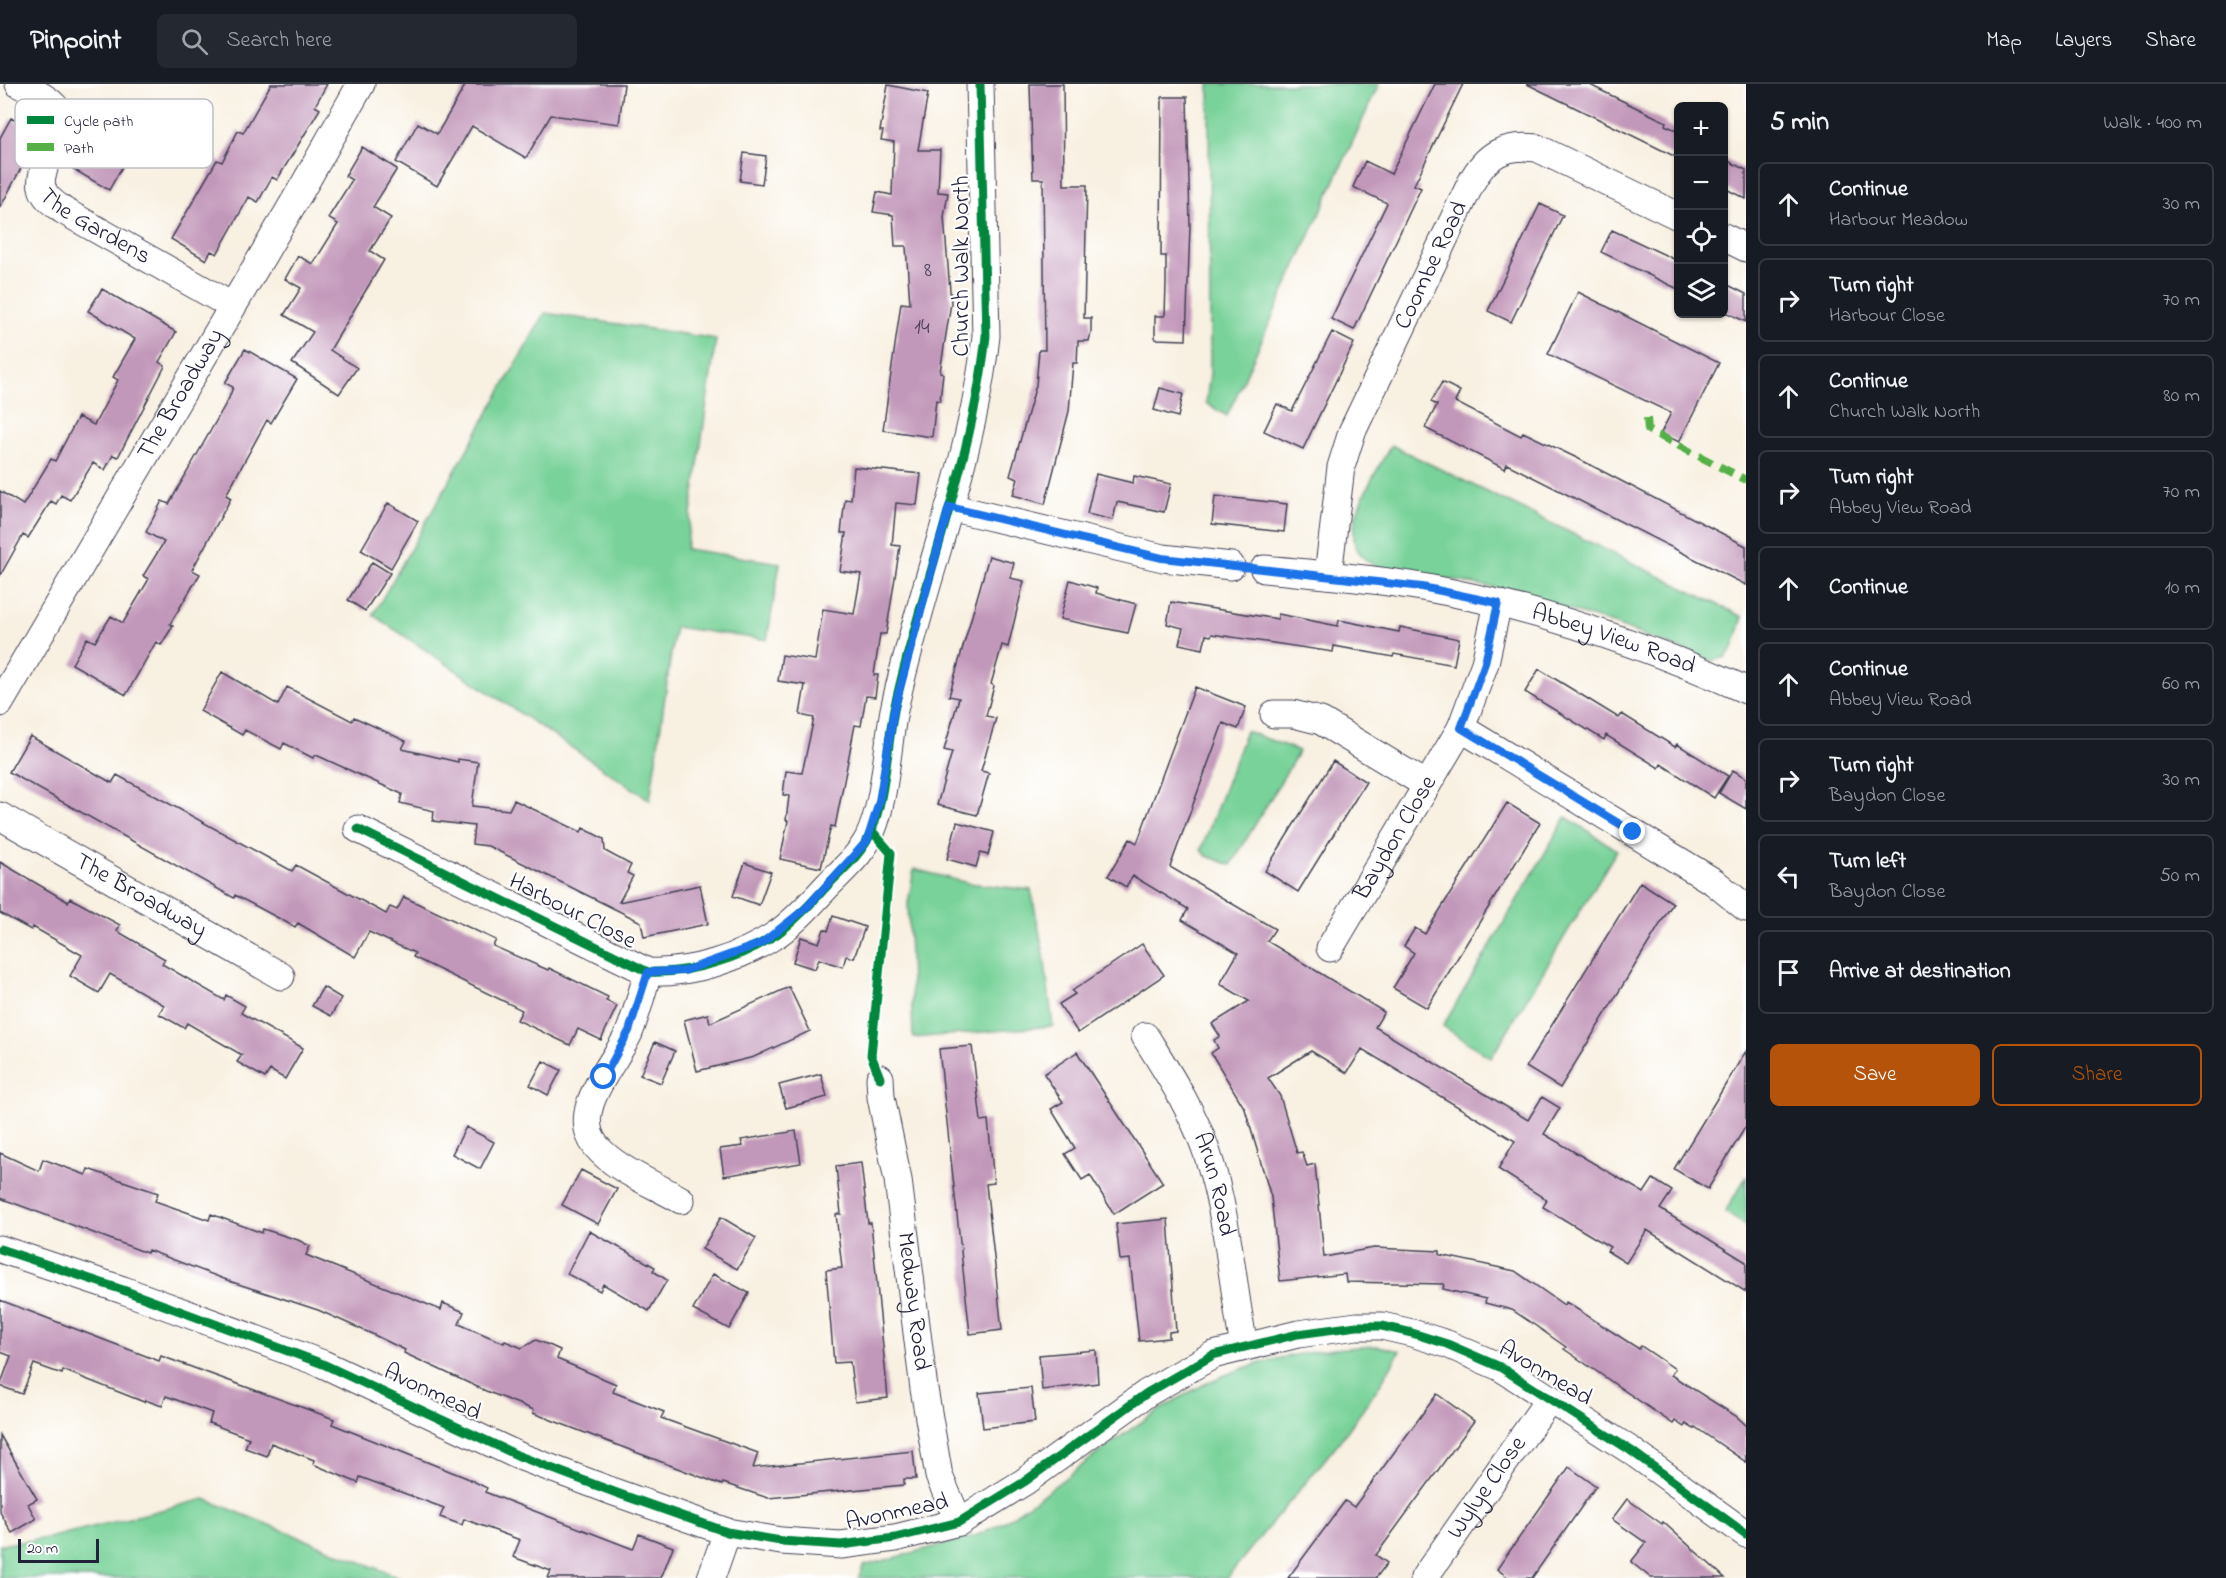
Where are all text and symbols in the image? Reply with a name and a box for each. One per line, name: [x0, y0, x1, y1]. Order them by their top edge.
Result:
search box: [157, 14, 577, 68]
text: Pinpoint: [30, 21, 121, 62]
icon: search: [178, 25, 211, 58]
text: Search here: [226, 25, 332, 57]
text: Map: [1986, 26, 2022, 56]
text: Layers: [2055, 26, 2112, 56]
text: Share: [2145, 26, 2196, 56]
legend: [15, 99, 213, 168]
map controls: [1674, 102, 1728, 318]
button: +: [1674, 102, 1728, 156]
text: 5 min: [1770, 104, 1829, 142]
text: Walk · 400 m: [2103, 109, 2202, 138]
text: Cycle path: [64, 110, 133, 134]
text: Path: [64, 137, 94, 161]
button: −: [1674, 156, 1728, 210]
text: Continue: [1829, 174, 1908, 206]
street label: Church Walk North: [945, 175, 980, 357]
street label: The Gardens: [29, 181, 157, 274]
icon: ahead: [1772, 188, 1805, 221]
text: 30 m: [2163, 190, 2200, 219]
street label: Coombe Road: [1386, 195, 1477, 336]
text: Harbour Meadow: [1829, 206, 1968, 235]
button: locate: [1674, 210, 1728, 264]
house number: 8: [924, 256, 932, 286]
button: layers: [1674, 264, 1728, 318]
text: Turn right: [1829, 270, 1914, 302]
icon: right: [1772, 284, 1805, 317]
text: 70 m: [2163, 286, 2200, 315]
text: Harbour Close: [1829, 302, 1945, 331]
house number: 14: [914, 313, 930, 343]
street label: The Broadway: [129, 322, 234, 466]
text: Continue: [1829, 366, 1908, 398]
icon: ahead: [1772, 380, 1805, 413]
text: 80 m: [2163, 382, 2200, 411]
text: Church Walk North: [1829, 398, 1980, 427]
text: Turn right: [1829, 462, 1914, 494]
icon: right: [1772, 476, 1805, 509]
text: 70 m: [2163, 478, 2200, 507]
text: Abbey View Road: [1829, 494, 1972, 523]
icon: ahead: [1772, 572, 1805, 605]
text: Continue: [1829, 572, 1908, 604]
text: 10 m: [2164, 574, 2200, 603]
street label: Abbey View Road: [1528, 595, 1701, 684]
text: Continue: [1829, 654, 1908, 686]
icon: ahead: [1772, 668, 1805, 701]
text: 60 m: [2162, 670, 2200, 699]
text: Abbey View Road: [1829, 686, 1972, 715]
text: Turn right: [1829, 750, 1914, 782]
icon: right: [1772, 764, 1805, 797]
text: 30 m: [2163, 766, 2200, 795]
street label: Baydon Close: [1344, 769, 1446, 908]
text: Baydon Close: [1829, 782, 1945, 811]
route end: [1619, 818, 1645, 844]
street label: The Broadway: [68, 845, 213, 948]
text: Turn left: [1829, 846, 1906, 878]
icon: left: [1772, 860, 1805, 893]
text: 50 m: [2159, 862, 2200, 891]
street label: Harbour Close: [502, 865, 642, 959]
text: Baydon Close: [1829, 878, 1945, 907]
icon: arrive: [1772, 956, 1805, 989]
text: Arrive at destination: [1829, 956, 2011, 988]
button: Save: [1770, 1044, 1980, 1106]
button: Share: [1992, 1044, 2202, 1106]
route start: [590, 1063, 616, 1089]
street label: Arun Road: [1183, 1127, 1244, 1239]
street label: Medway Road: [887, 1230, 939, 1373]
street label: Avonmead: [1491, 1332, 1599, 1416]
street label: Avonmead: [377, 1355, 487, 1431]
street label: Wylye Close: [1439, 1429, 1536, 1547]
street label: Avonmead: [842, 1485, 952, 1541]
scale bar: [18, 1536, 99, 1564]
text: 20 m: [27, 1537, 58, 1561]

